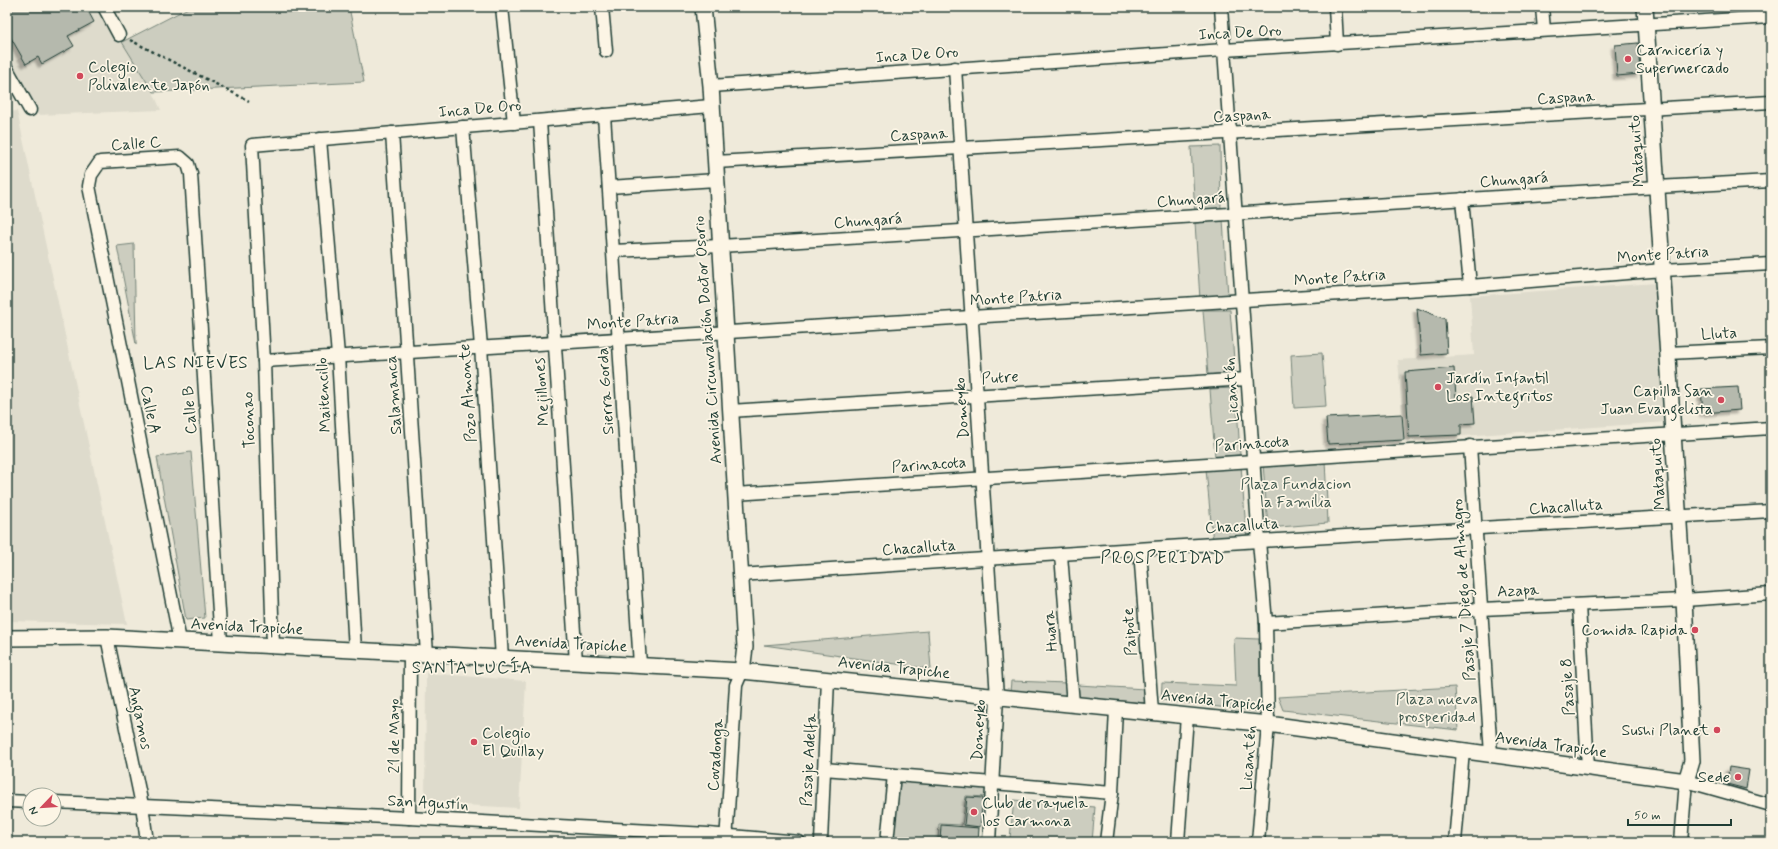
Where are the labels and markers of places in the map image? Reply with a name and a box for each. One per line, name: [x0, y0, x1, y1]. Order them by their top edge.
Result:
place label: Carnicería y Supermercado: [1636, 40, 1729, 79]
marker: Carnicería y Supermercado: [1623, 54, 1633, 64]
place label: Colegio Polivalente Japón: [88, 57, 209, 96]
marker: Colegio Polivalente Japón: [75, 71, 85, 81]
place label: Jardín Infantil Los Integritos: [1446, 368, 1553, 408]
place label: Capilla San Juan Evangelista: [1600, 381, 1713, 421]
marker: Jardín Infantil Los Integritos: [1433, 382, 1443, 392]
marker: Capilla San Juan Evangelista: [1716, 395, 1726, 405]
place label: Comida Rapida: [1581, 620, 1687, 641]
marker: Comida Rapida: [1690, 625, 1700, 635]
place label: Sushi Planet: [1622, 720, 1710, 741]
place label: Colegio El Quillay: [482, 723, 544, 762]
marker: Sushi Planet: [1712, 725, 1722, 735]
marker: Colegio El Quillay: [469, 737, 479, 747]
place label: Sede: [1698, 767, 1730, 788]
marker: Sede: [1733, 772, 1743, 782]
place label: Club de rayuela los Carmona: [982, 793, 1088, 832]
marker: Club de rayuela los Carmona: [969, 807, 979, 817]

